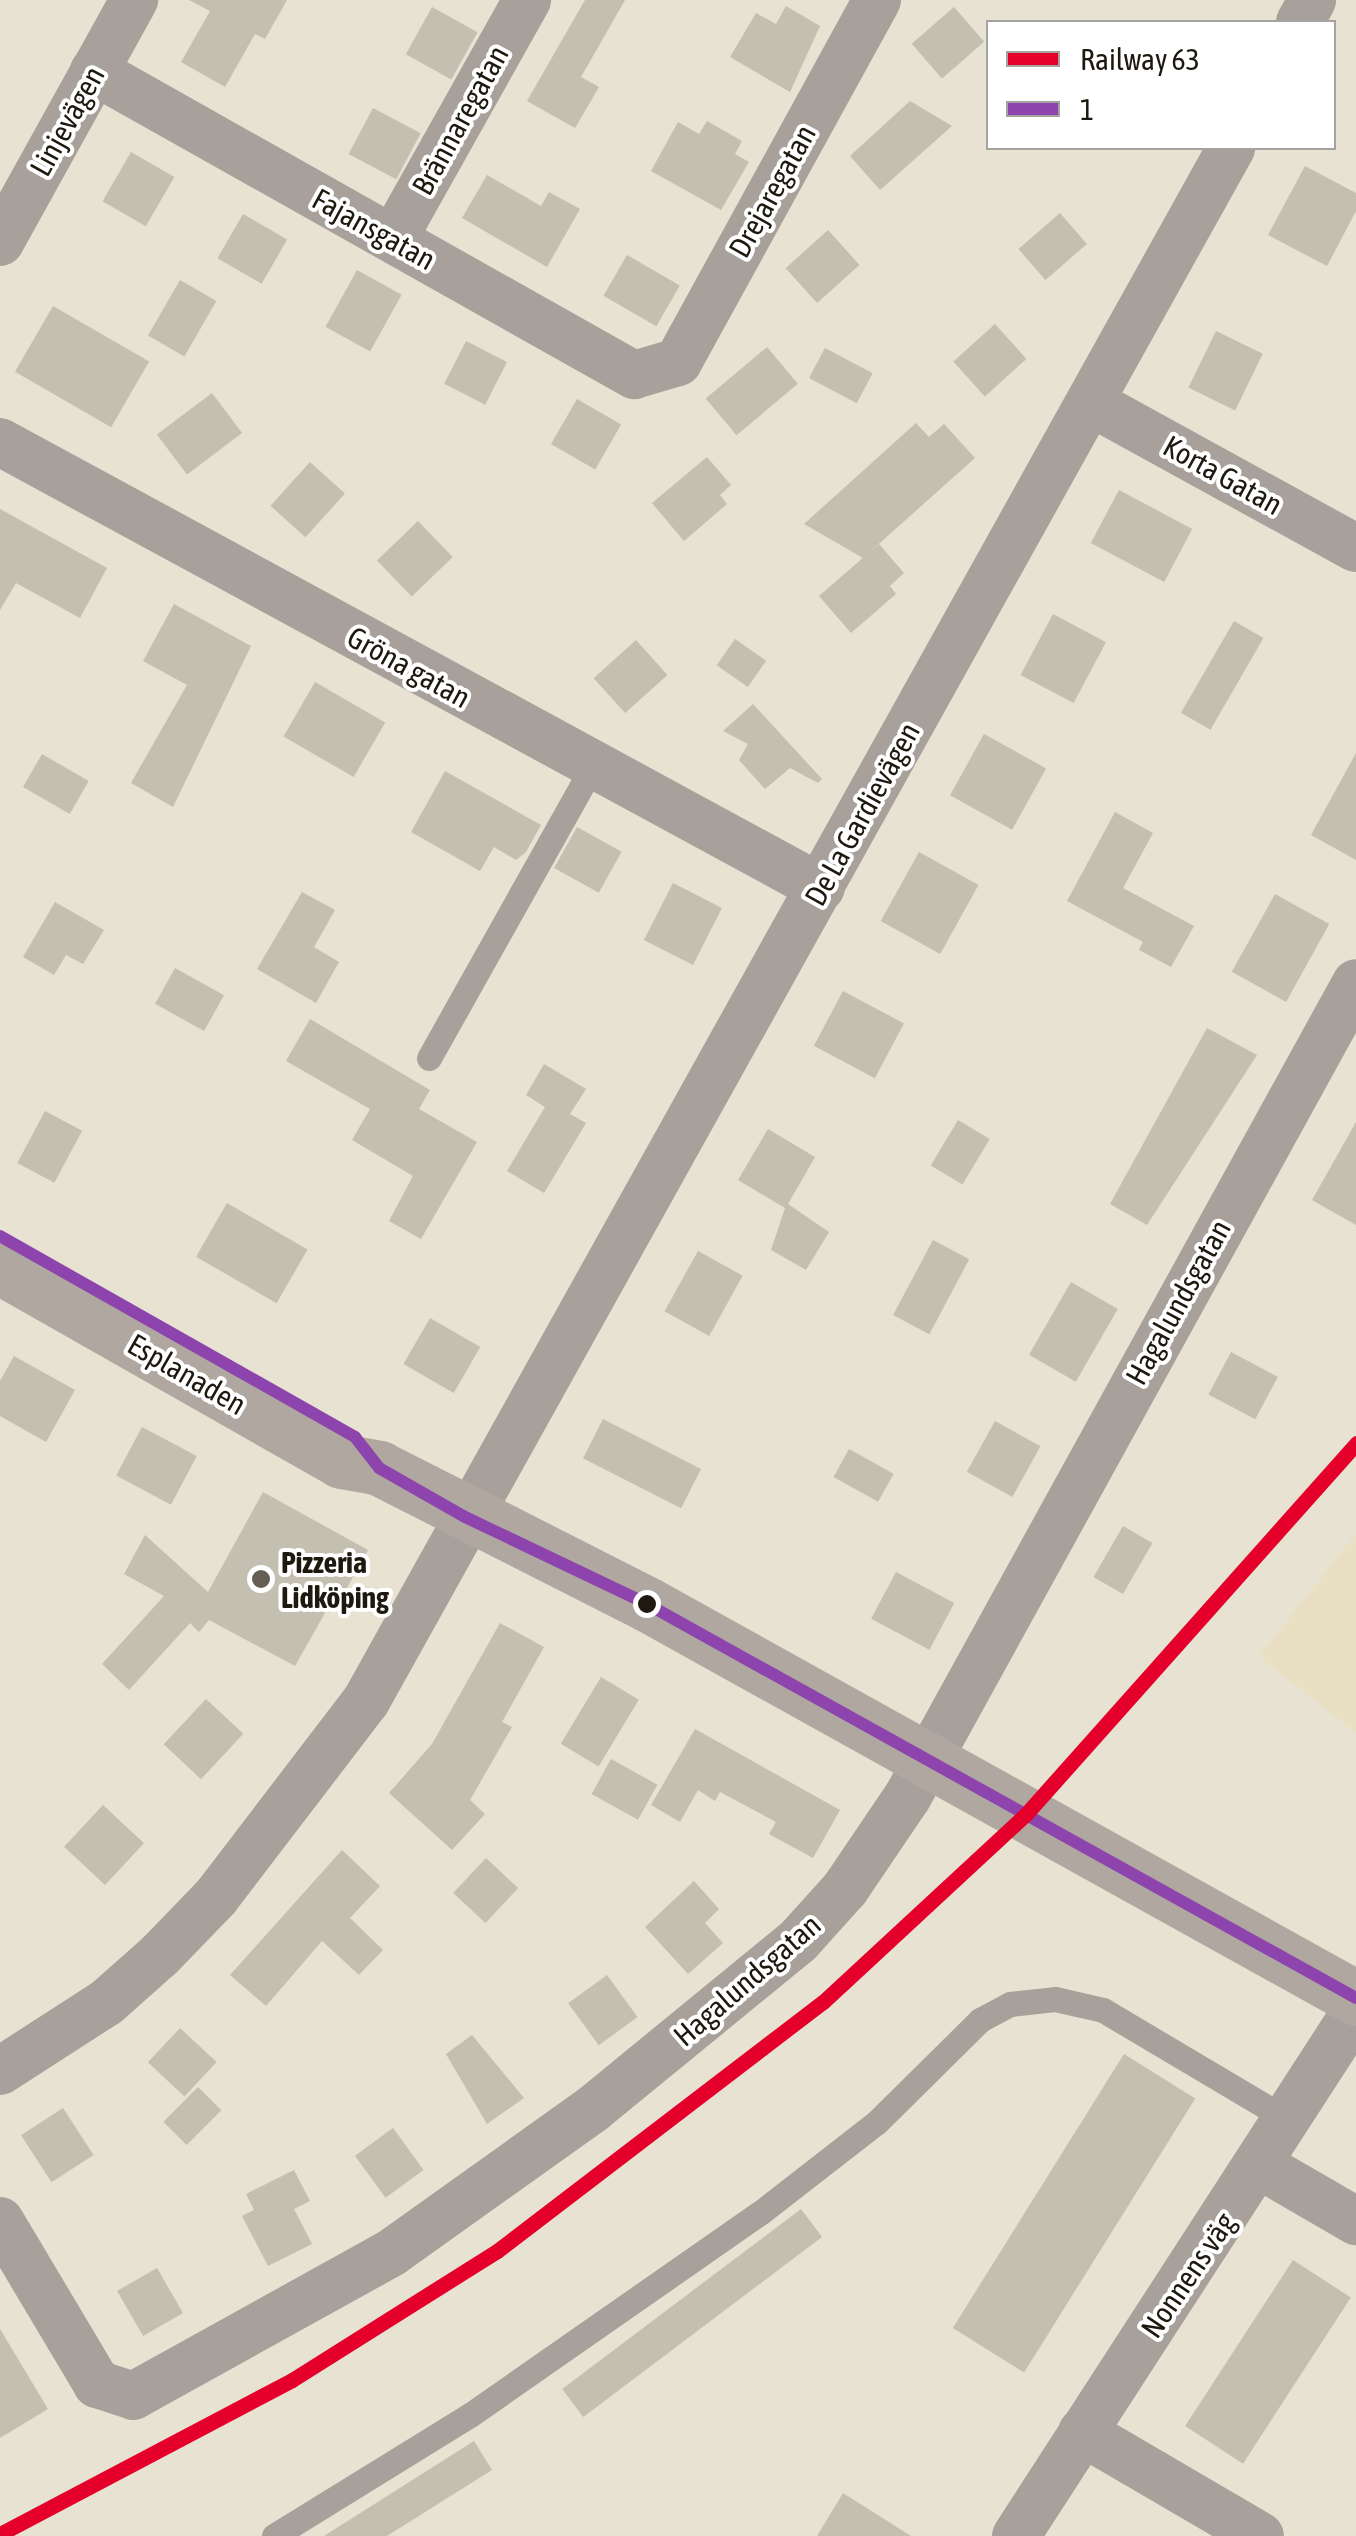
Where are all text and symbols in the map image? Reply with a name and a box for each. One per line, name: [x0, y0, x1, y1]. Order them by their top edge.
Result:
legend: [986, 20, 1336, 150]
street label: Brännaregatan: [404, 39, 516, 201]
text: Railway 63: [1080, 42, 1200, 76]
street label: Linjevägen: [22, 60, 112, 182]
text: 1: [1080, 92, 1094, 126]
street label: Drejaregatan: [721, 118, 823, 264]
street label: Fajansgatan: [306, 181, 442, 277]
street label: Korta Gatan: [1157, 428, 1289, 522]
street label: Gröna gatan: [341, 619, 477, 715]
street label: De La Gardievägen: [797, 716, 927, 912]
street label: Hagalundsgatan: [1118, 1213, 1238, 1391]
street label: Esplanaden: [122, 1326, 252, 1422]
place label: Pizzeria Lidköping: [281, 1544, 389, 1614]
marker: Pizzeria Lidköping: [250, 1568, 272, 1590]
unlabelled marker: [637, 1594, 657, 1614]
street label: Hagalundsgatan: [666, 1906, 828, 2054]
street label: Nonnens väg: [1133, 2206, 1243, 2344]

